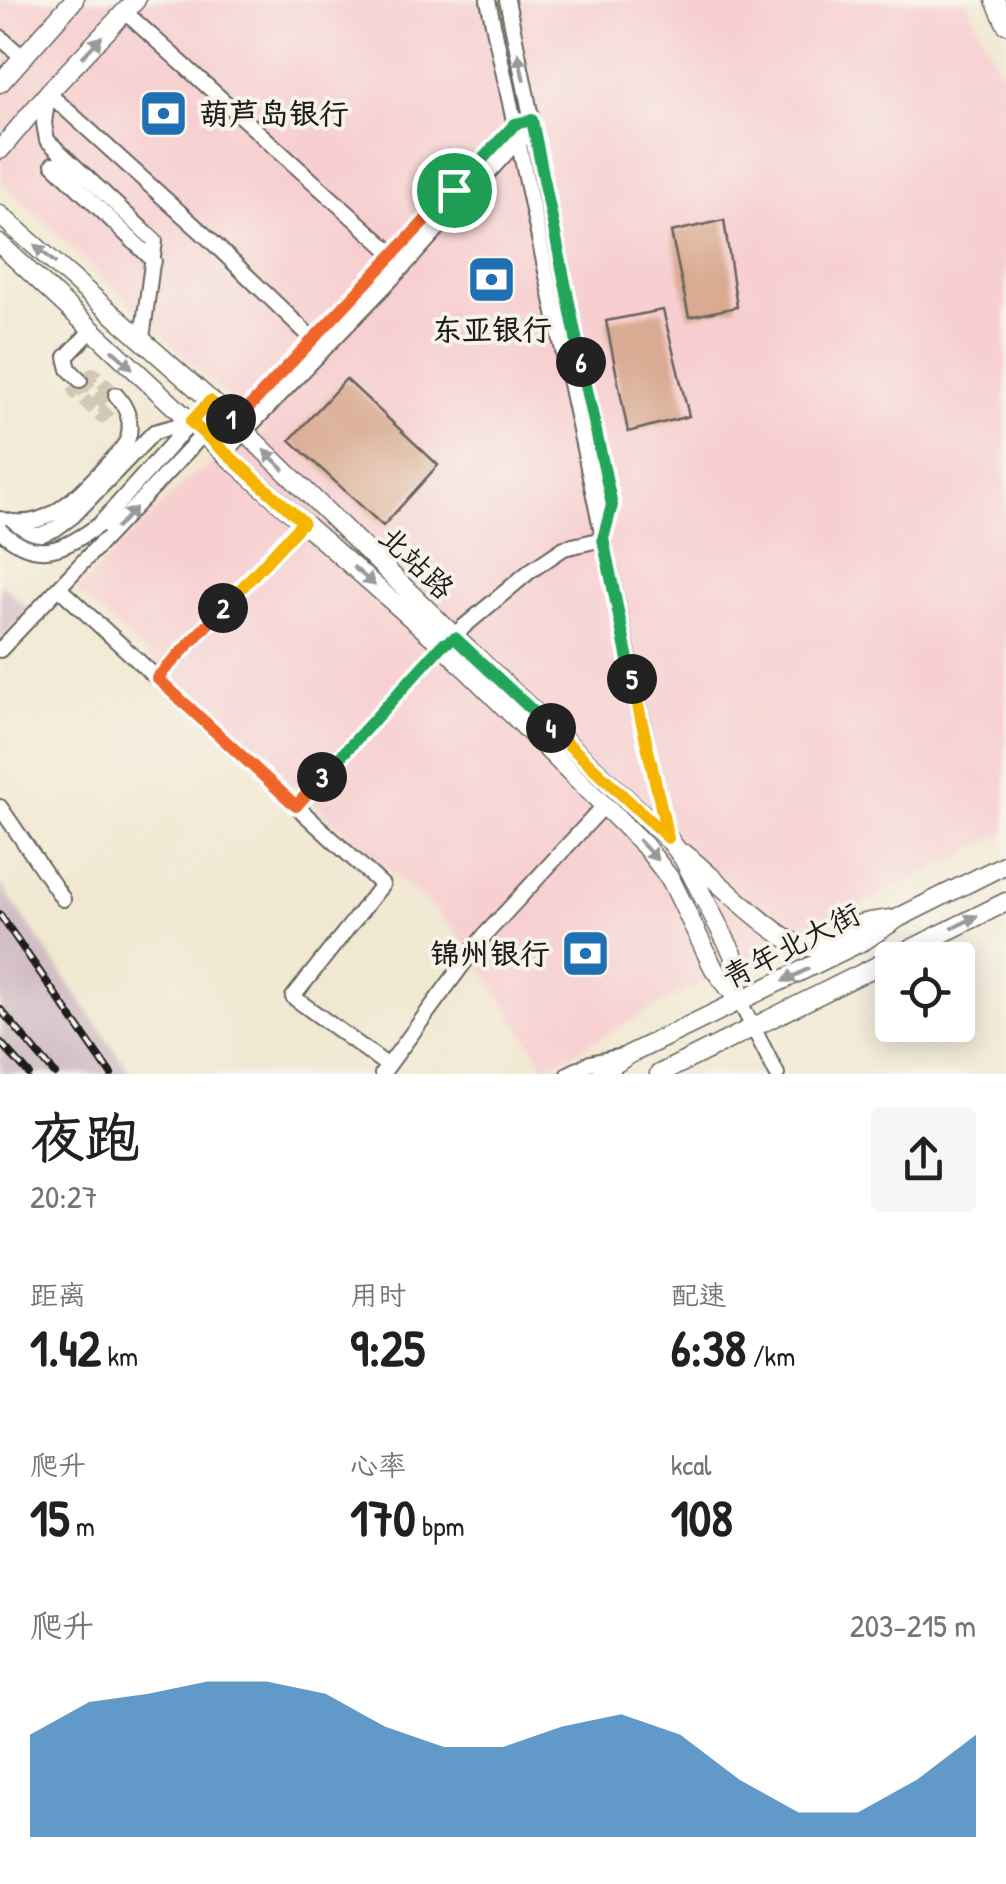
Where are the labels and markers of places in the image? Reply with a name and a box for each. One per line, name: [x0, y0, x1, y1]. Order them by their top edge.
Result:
bank icon: 葫芦岛银行: [138, 87, 190, 139]
place label: 葫芦岛银行: [199, 93, 349, 133]
pin: [412, 148, 497, 233]
bank icon: 东亚银行: [466, 254, 518, 306]
place label: 东亚银行: [432, 309, 552, 349]
pin: 6: [556, 337, 606, 387]
pin: 1: [206, 394, 256, 444]
pin: 2: [198, 583, 248, 633]
pin: 5: [607, 654, 657, 704]
pin: 4: [526, 703, 576, 753]
pin: 3: [297, 752, 347, 802]
bank icon: 锦州银行: [559, 927, 611, 979]
place label: 锦州银行: [430, 933, 550, 973]

